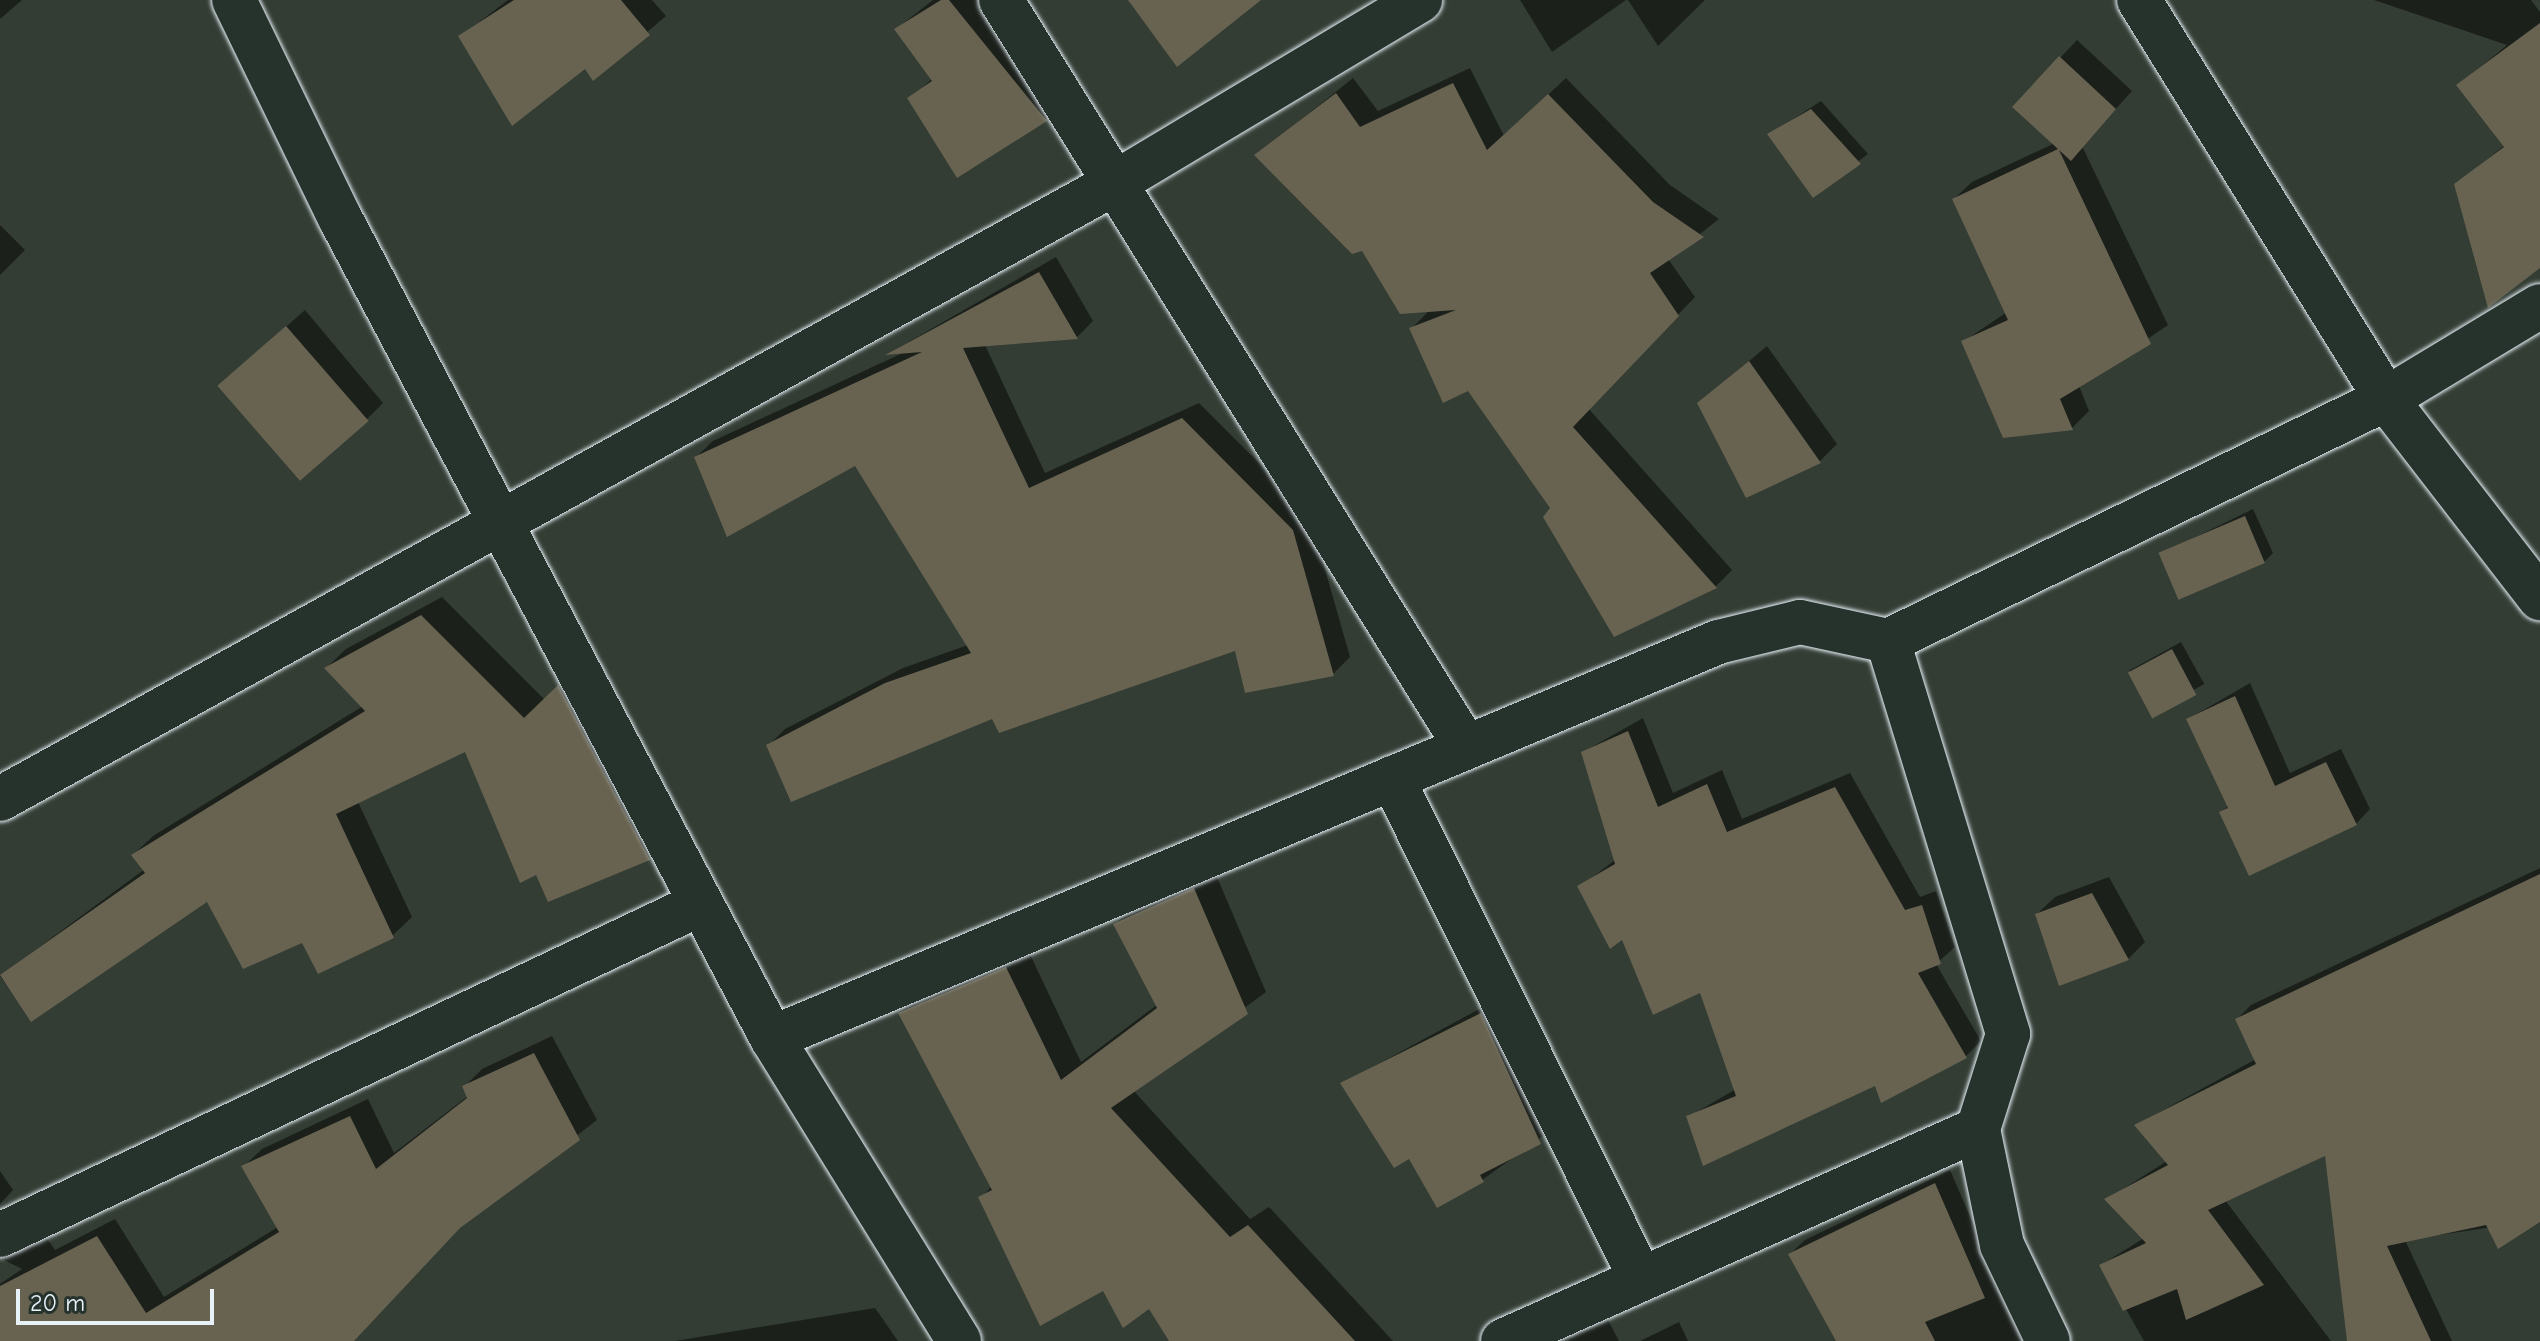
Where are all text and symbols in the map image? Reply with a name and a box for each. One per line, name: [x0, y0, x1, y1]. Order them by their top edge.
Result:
scale bar: [20, 1273, 218, 1323]
text: 20 m: [30, 1289, 85, 1317]

